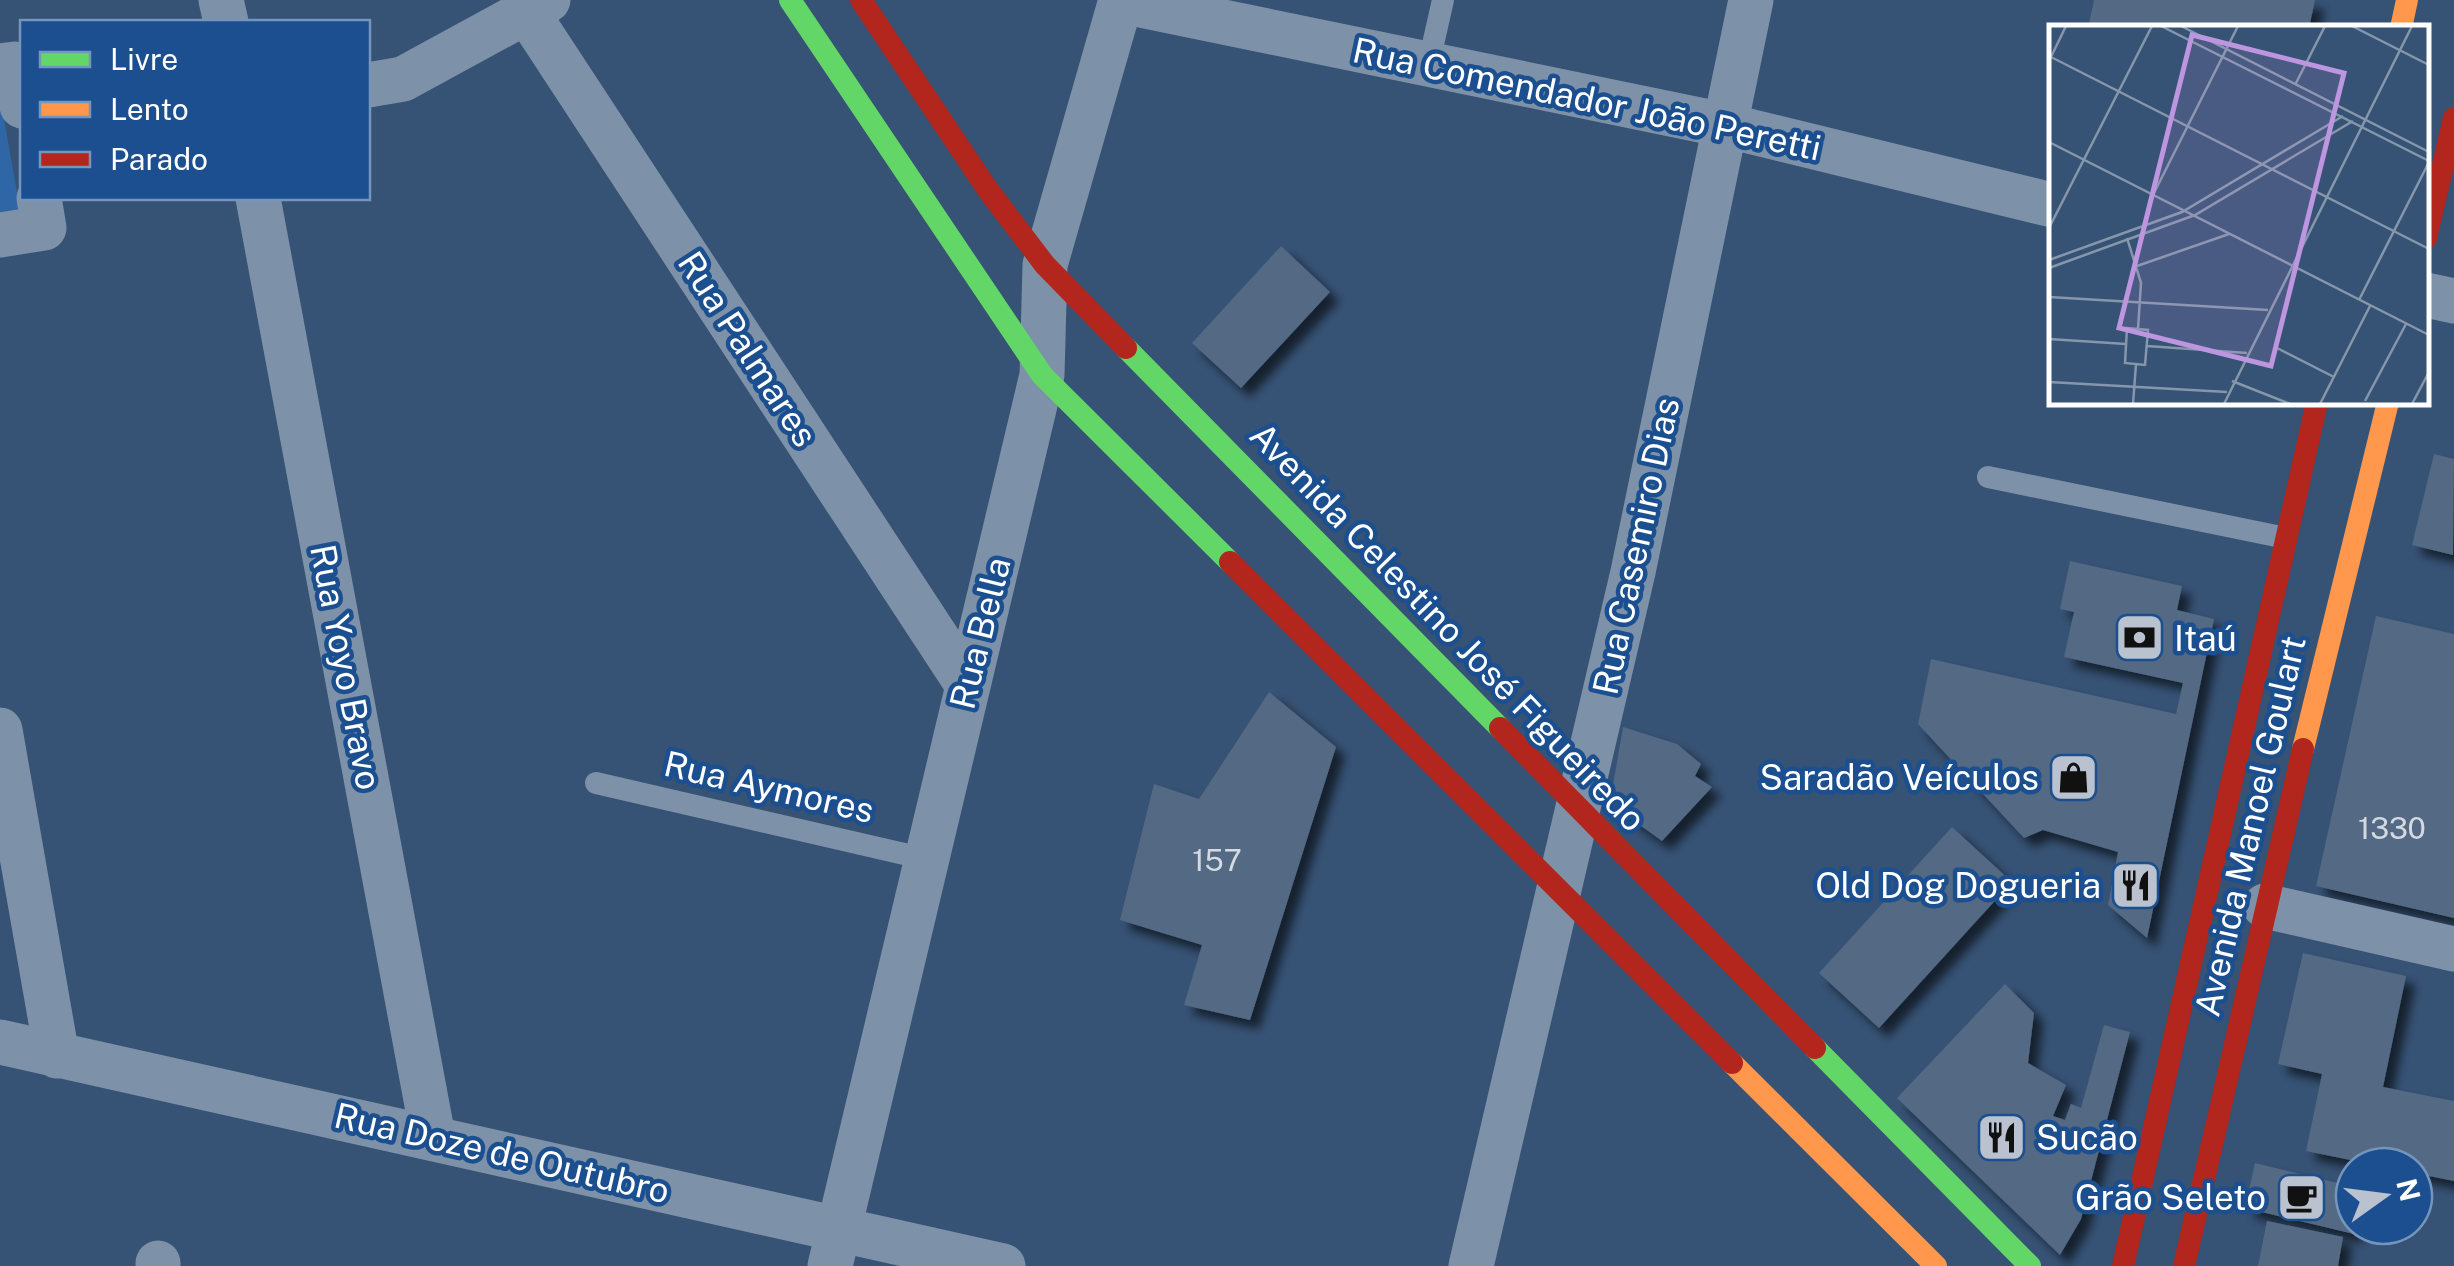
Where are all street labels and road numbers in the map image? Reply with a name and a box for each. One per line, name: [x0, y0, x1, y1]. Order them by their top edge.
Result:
street label: Rua Comendador João Peretti: [1349, 29, 1825, 169]
street label: Rua Palmares: [670, 244, 826, 454]
street label: Rua Casemiro Dias: [1584, 394, 1688, 698]
street label: Avenida Celestino José Figueiredo: [1242, 414, 1654, 840]
street label: Rua Yoyo Bravo: [302, 541, 390, 793]
street label: Rua Bella: [941, 553, 1019, 713]
street label: Avenida Manoel Goulart: [2186, 632, 2314, 1020]
street label: Rua Aymores: [660, 743, 878, 831]
street label: Rua Doze de Outubro: [330, 1094, 674, 1212]

